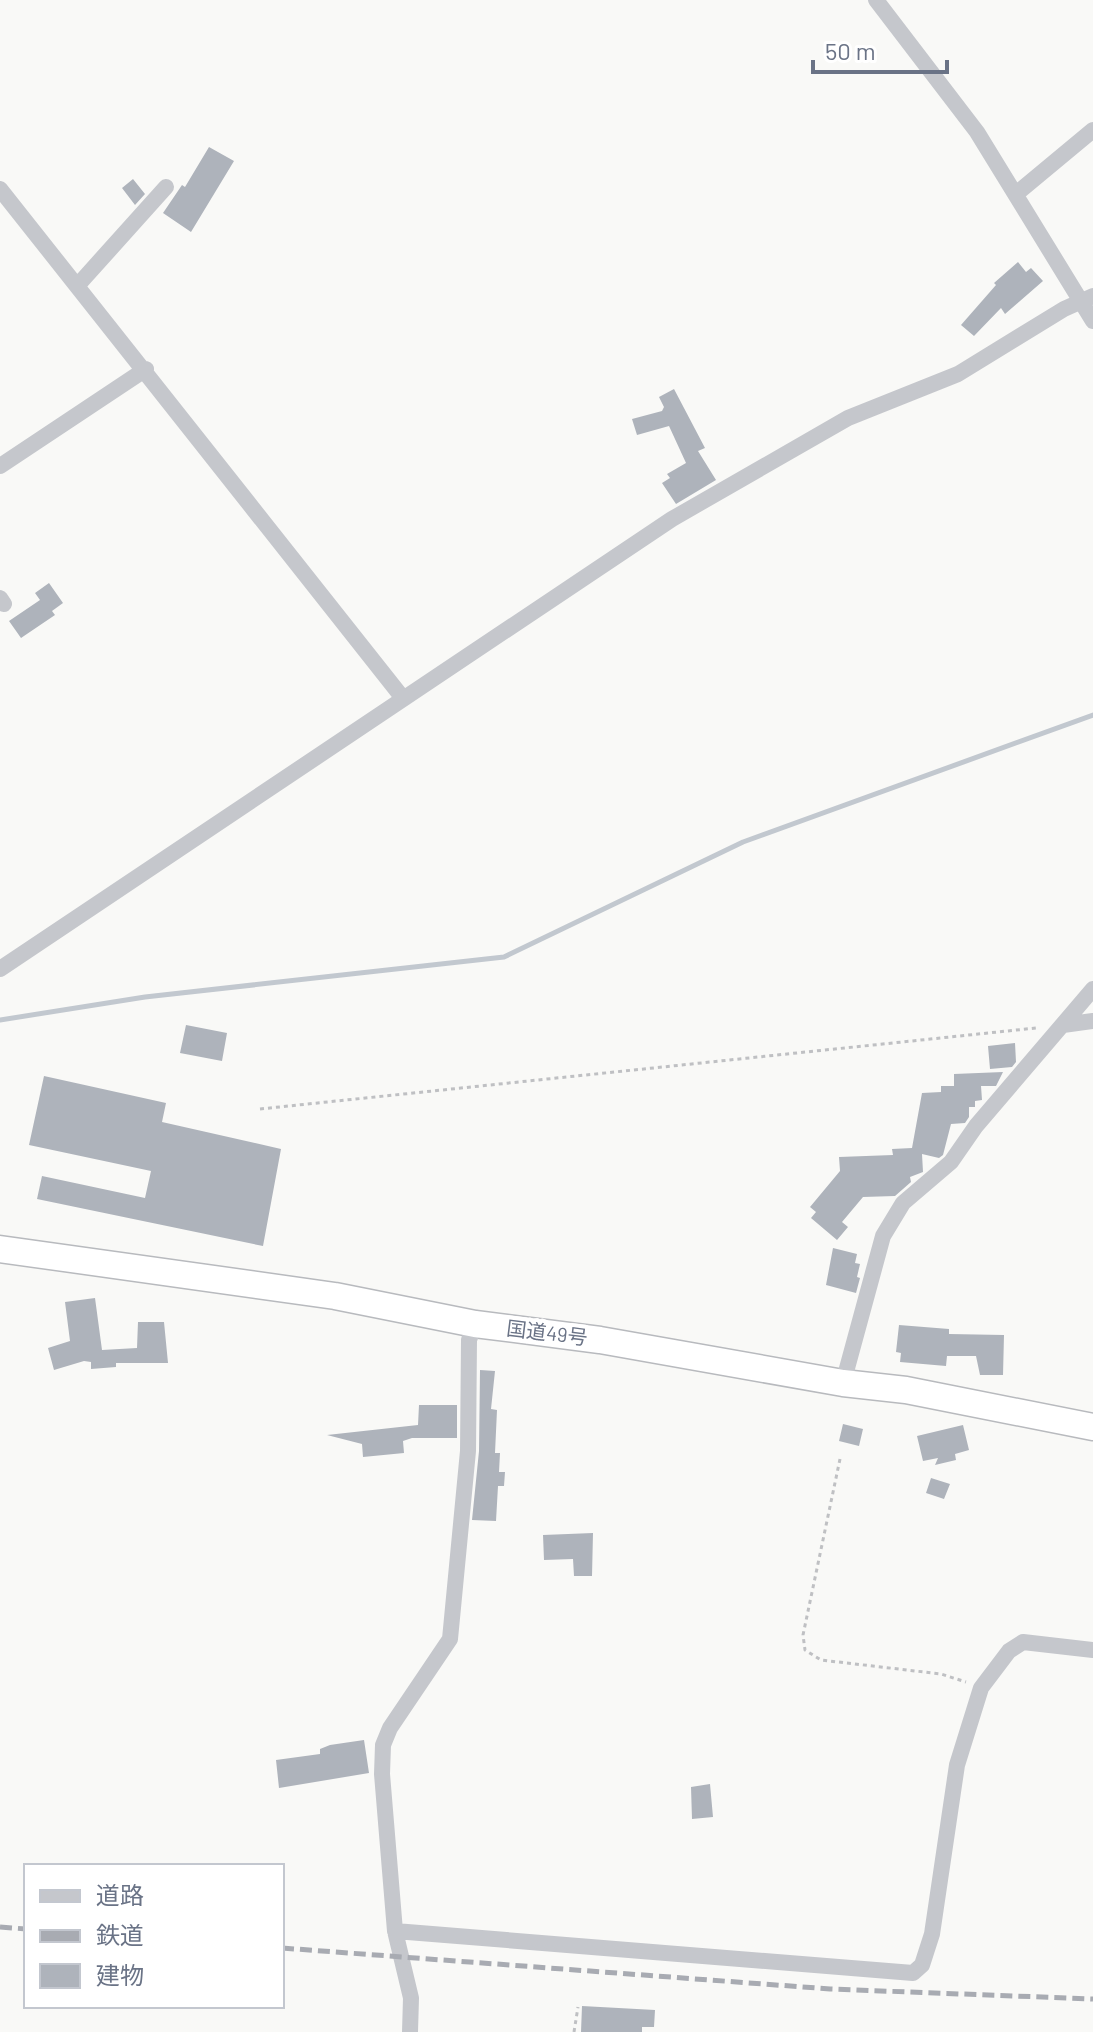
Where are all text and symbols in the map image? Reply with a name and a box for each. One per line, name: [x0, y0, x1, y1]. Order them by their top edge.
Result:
scale bar: [813, 24, 947, 74]
text: 50 m: [825, 36, 876, 65]
street label: 国道49号: [505, 1315, 589, 1349]
legend: [24, 1864, 284, 2008]
text: 道路: [96, 1880, 144, 1909]
text: 鉄道: [96, 1920, 144, 1949]
text: 建物: [96, 1960, 144, 1989]

